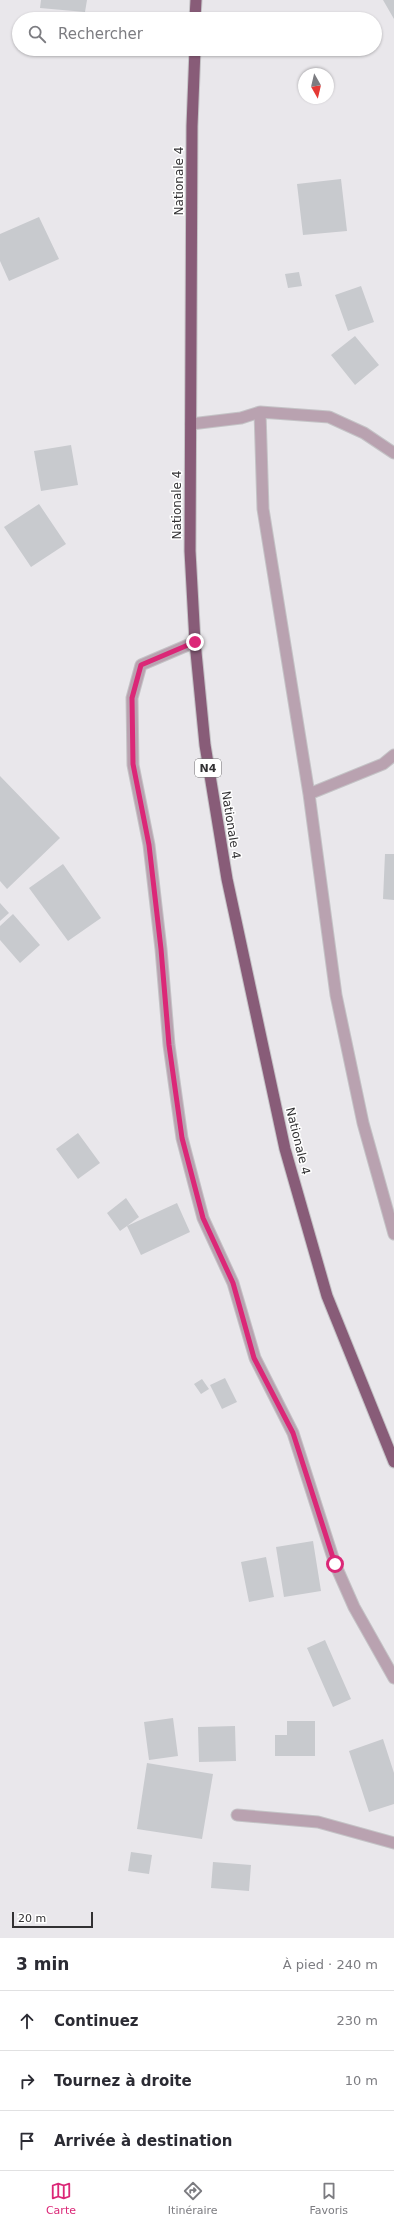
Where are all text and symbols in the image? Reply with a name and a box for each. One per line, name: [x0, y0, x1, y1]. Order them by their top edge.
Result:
search box: [12, 12, 382, 56]
icon: search: [26, 23, 48, 45]
text: Rechercher: [58, 25, 143, 43]
north arrow: [298, 68, 334, 104]
street label: Nationale 4: [172, 147, 186, 215]
street label: Nationale 4: [170, 471, 184, 539]
route end: [186, 633, 204, 651]
road number: N4: [195, 759, 221, 777]
street label: Nationale 4: [219, 790, 243, 860]
street label: Nationale 4: [283, 1106, 313, 1176]
route start: [326, 1555, 344, 1573]
scale bar: [12, 1910, 93, 1929]
text: 20 m: [18, 1912, 46, 1925]
text: 3 min: [16, 1954, 69, 1974]
text: À pied · 240 m: [283, 1957, 378, 1972]
icon: ahead: [16, 2010, 38, 2032]
text: Continuez: [54, 2012, 139, 2030]
text: 230 m: [336, 2013, 378, 2028]
icon: right: [16, 2070, 38, 2092]
text: Tournez à droite: [54, 2072, 192, 2090]
text: 10 m: [345, 2073, 378, 2088]
icon: arrive: [16, 2130, 38, 2152]
text: Arrivée à destination: [54, 2132, 232, 2150]
tab: Carte: [46, 2180, 76, 2217]
tab: Itinéraire: [168, 2180, 218, 2217]
tab: Favoris: [309, 2180, 348, 2217]

